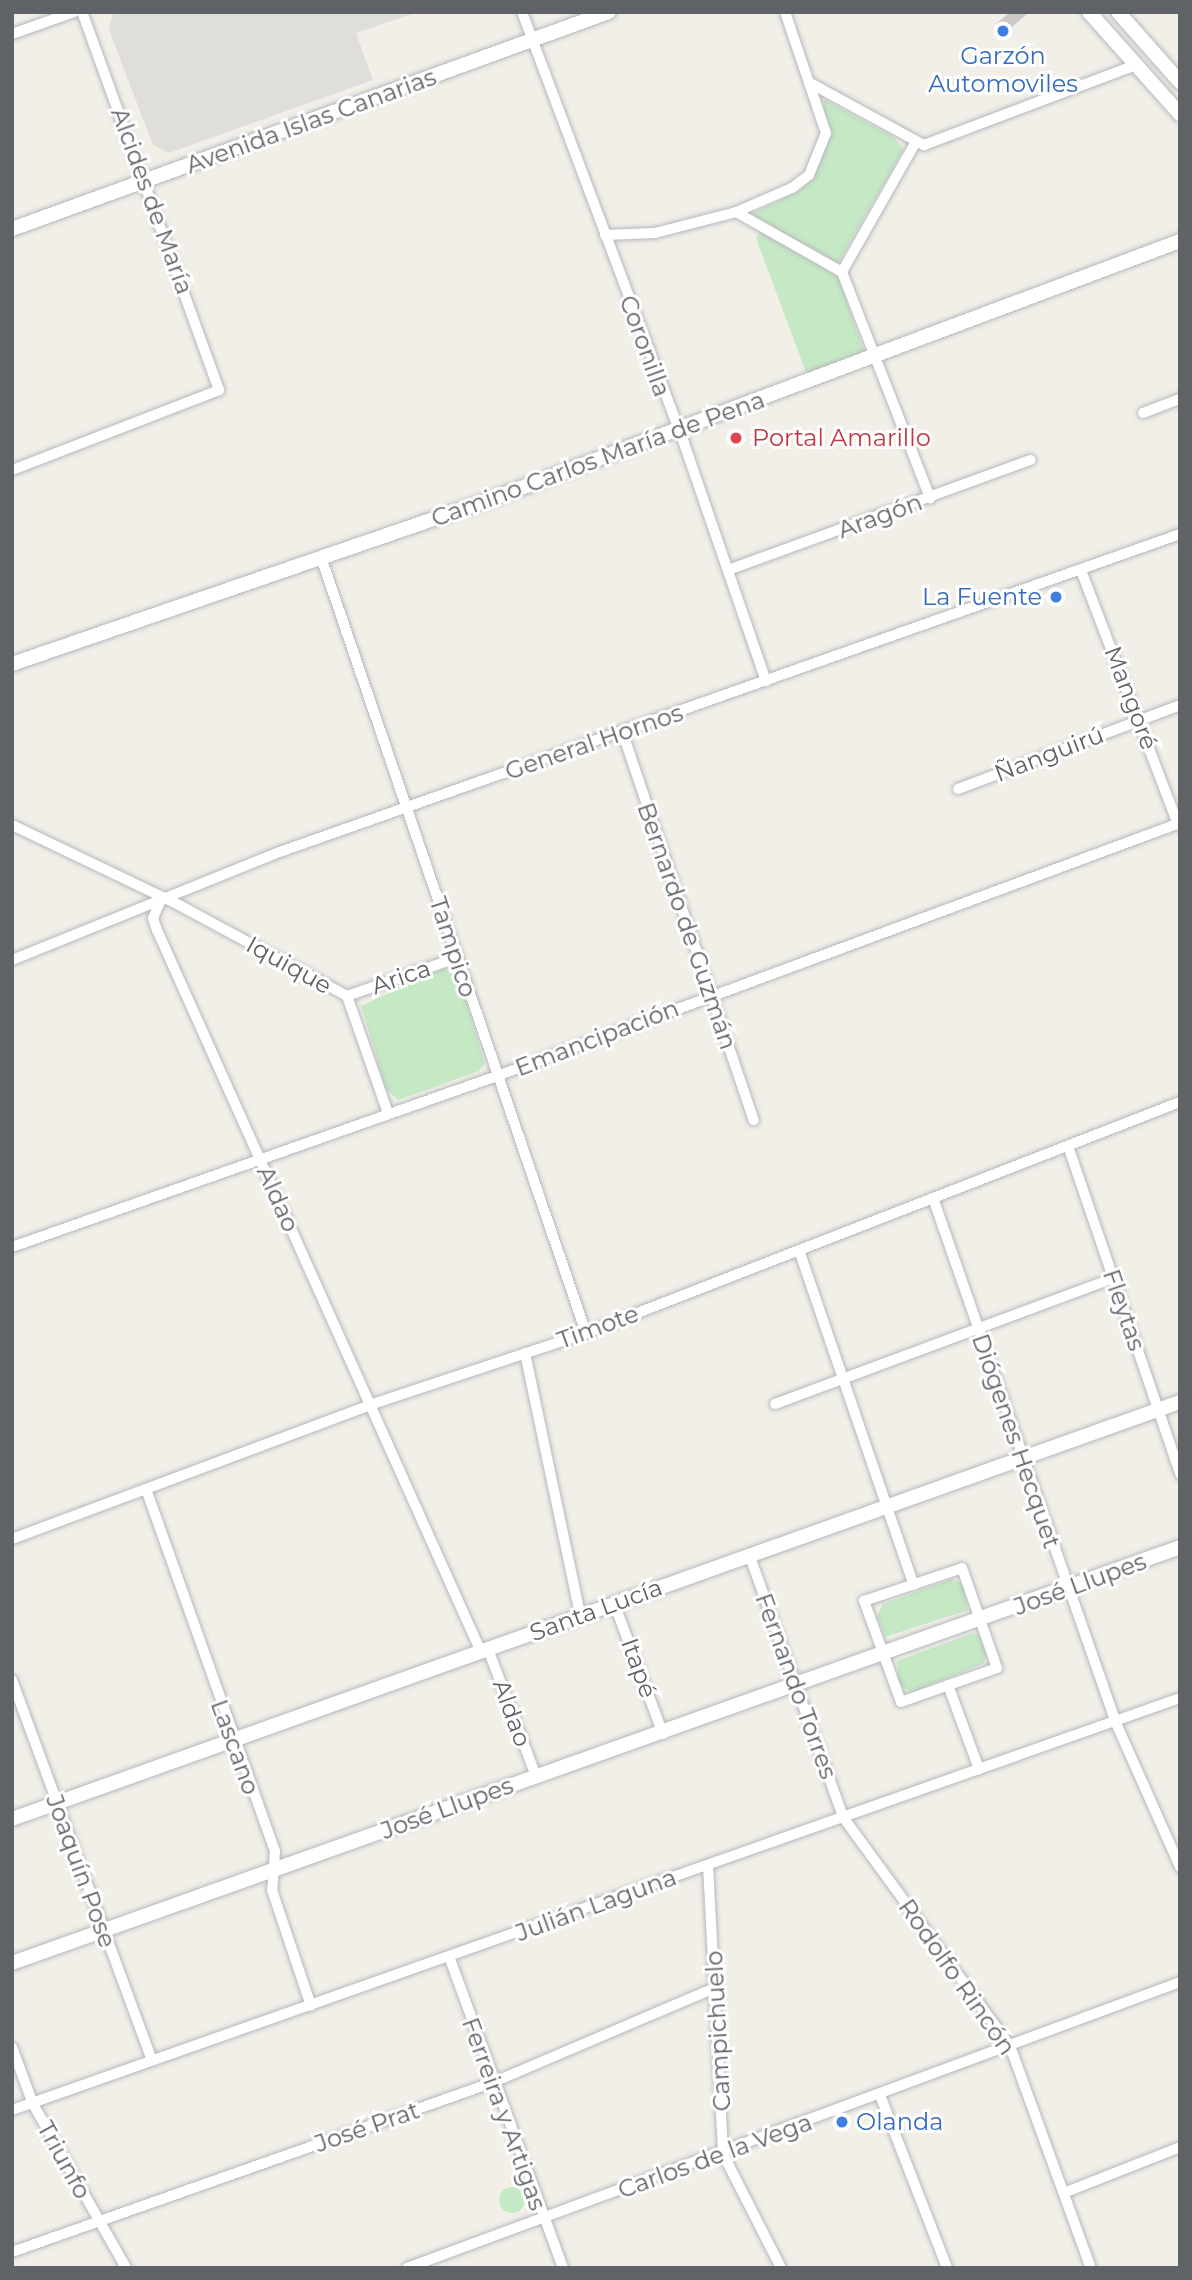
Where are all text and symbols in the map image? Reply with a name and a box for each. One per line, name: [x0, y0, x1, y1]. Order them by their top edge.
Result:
marker: Garzón Automoviles: [995, 23, 1011, 39]
place label: Garzón Automoviles: [928, 42, 1078, 98]
street label: Avenida Islas Canarias: [182, 62, 440, 180]
street label: Alcides de María: [105, 104, 199, 298]
street label: Coronilla: [613, 291, 677, 401]
street label: Camino Carlos María de Pena: [427, 385, 769, 533]
place label: Portal Amarillo: [752, 424, 931, 452]
marker: Portal Amarillo: [726, 428, 746, 448]
street label: Aragón: [834, 487, 926, 545]
place label: La Fuente: [922, 583, 1042, 611]
marker: La Fuente: [1048, 589, 1064, 605]
street label: Mangoré: [1098, 642, 1164, 754]
street label: General Hornos: [501, 698, 687, 786]
street label: Ñanguirú: [990, 720, 1108, 788]
street label: Bernardo de Guzmán: [631, 799, 743, 1053]
street label: Tampico: [423, 893, 483, 1001]
street label: Iquique: [241, 930, 337, 1000]
street label: Arica: [368, 953, 434, 1001]
street label: Emancipación: [511, 994, 683, 1082]
street label: Aldao: [251, 1162, 305, 1236]
street label: Fleytas: [1097, 1265, 1151, 1355]
street label: Timote: [553, 1299, 643, 1355]
street label: Diógenes Hecquet: [966, 1330, 1066, 1552]
street label: José Llupes: [1010, 1547, 1150, 1621]
street label: Santa Lucía: [526, 1573, 666, 1647]
street label: Fernando Torres: [749, 1589, 843, 1783]
street label: Itapé: [615, 1634, 663, 1702]
street label: Aldao: [487, 1676, 537, 1750]
street label: Lascano: [205, 1696, 265, 1798]
street label: José Llupes: [377, 1771, 517, 1845]
street label: Joaquín Pose: [40, 1791, 122, 1951]
street label: Julián Laguna: [512, 1863, 680, 1947]
street label: Rodolfo Rincón: [892, 1893, 1022, 2061]
street label: Campichuelo: [699, 1950, 737, 2112]
street label: Ferreira y Artigas: [456, 2014, 552, 2214]
street label: José Prat: [311, 2096, 423, 2158]
street label: Carlos de la Vega: [614, 2108, 816, 2204]
place label: Olanda: [856, 2108, 943, 2136]
marker: Olanda: [834, 2114, 850, 2130]
street label: Triunfo: [31, 2116, 97, 2204]

